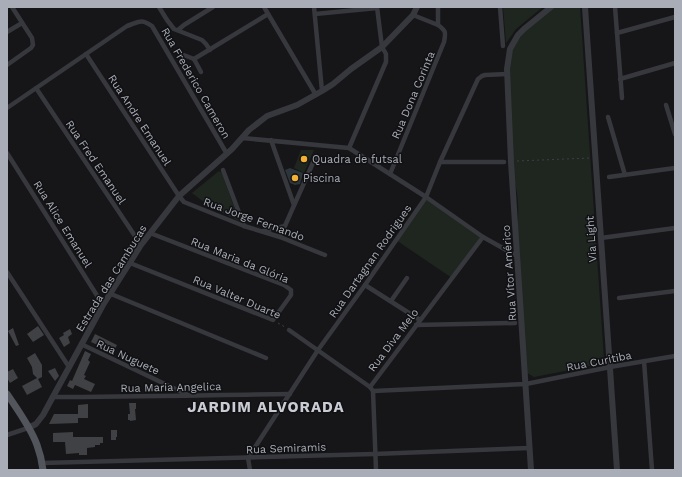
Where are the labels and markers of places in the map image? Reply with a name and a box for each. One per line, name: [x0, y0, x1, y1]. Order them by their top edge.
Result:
place label: Quadra de futsal: [312, 153, 403, 166]
marker: Quadra de futsal: [299, 154, 309, 164]
place label: Piscina: [303, 172, 341, 185]
marker: Piscina: [290, 173, 300, 183]

